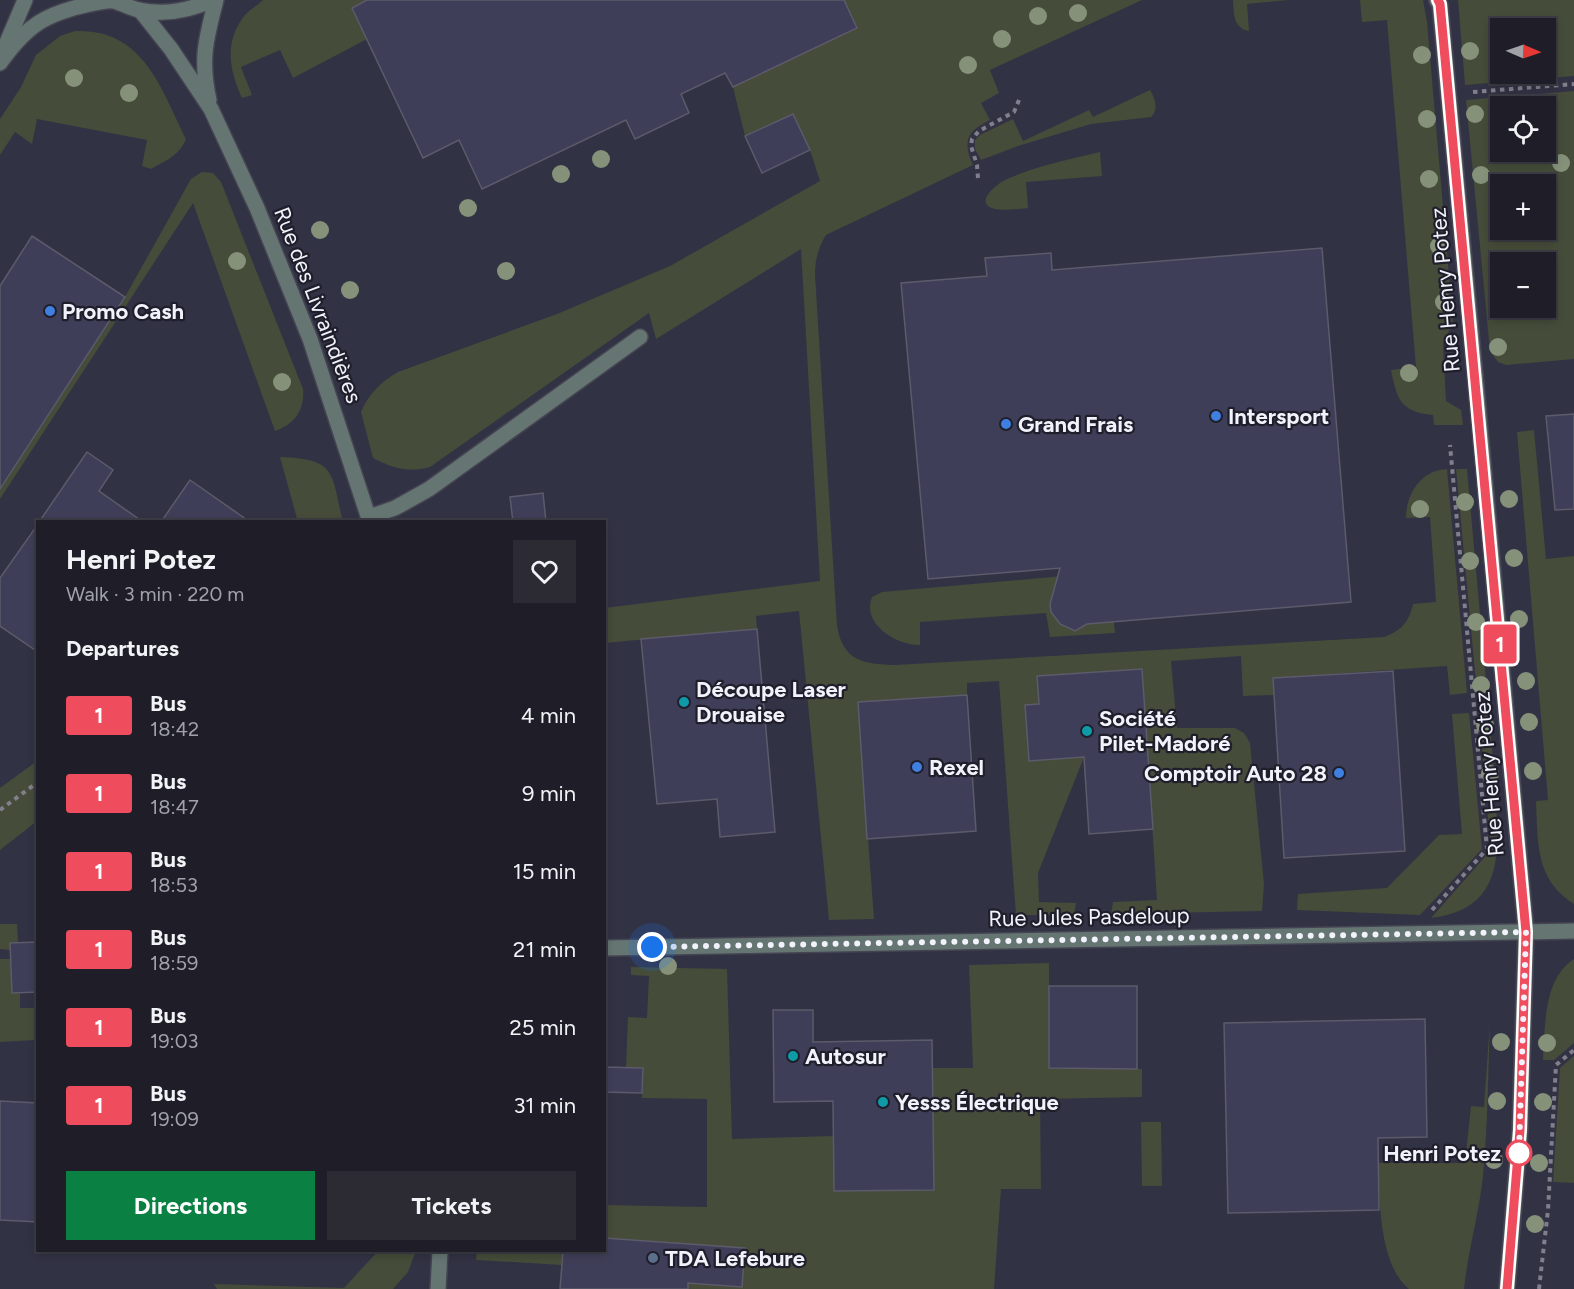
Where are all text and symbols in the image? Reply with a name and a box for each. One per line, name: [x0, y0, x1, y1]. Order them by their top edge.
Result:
north arrow: [1490, 18, 1556, 84]
map controls: [1490, 18, 1556, 318]
button: locate: [1490, 96, 1556, 162]
button: +: [1490, 174, 1556, 240]
street label: Rue des Livraindières: [268, 203, 368, 407]
street label: Rue Henry Potez: [1424, 207, 1466, 373]
button: −: [1490, 252, 1556, 318]
place label: Promo Cash: [62, 298, 184, 325]
marker: Promo Cash: [43, 304, 57, 318]
place label: Intersport: [1228, 403, 1330, 430]
marker: Intersport: [1209, 409, 1223, 423]
place label: Grand Frais: [1018, 411, 1133, 438]
marker: Grand Frais: [999, 417, 1013, 431]
button: heart: [513, 540, 576, 603]
text: Henri Potez: [66, 542, 216, 576]
text: Walk · 3 min · 220 m: [66, 582, 244, 606]
line badge: 1: [1480, 624, 1520, 664]
text: 1: [1496, 632, 1504, 657]
text: Departures: [66, 635, 179, 662]
place label: Découpe Laser Drouaise: [696, 676, 847, 728]
text: Bus: [150, 690, 186, 717]
street label: Rue Henry Potez: [1468, 691, 1510, 857]
marker: Découpe Laser Drouaise: [677, 695, 691, 709]
text: 4 min: [521, 702, 576, 729]
text: 1: [95, 703, 103, 728]
place label: Société Pilet-Madoré: [1099, 705, 1231, 757]
text: 18:42: [150, 717, 199, 741]
marker: Société Pilet-Madoré: [1080, 724, 1094, 738]
place label: Rexel: [929, 754, 984, 781]
marker: Rexel: [910, 760, 924, 774]
place label: Comptoir Auto 28: [1144, 760, 1327, 787]
marker: Comptoir Auto 28: [1332, 766, 1346, 780]
text: Bus: [150, 768, 186, 795]
text: 9 min: [522, 780, 576, 807]
text: 1: [95, 781, 103, 806]
text: 18:47: [150, 795, 199, 819]
text: Bus: [150, 846, 186, 873]
text: 15 min: [513, 858, 576, 885]
text: 1: [95, 859, 103, 884]
text: 18:53: [150, 873, 198, 897]
street label: Rue Jules Pasdeloup: [988, 902, 1190, 932]
text: Bus: [150, 924, 186, 951]
your location: [637, 932, 667, 962]
text: 21 min: [513, 936, 576, 963]
text: 1: [95, 937, 103, 962]
text: 18:59: [150, 951, 198, 975]
text: Bus: [150, 1002, 186, 1029]
text: 25 min: [510, 1014, 576, 1041]
text: 1: [95, 1015, 103, 1040]
text: 19:03: [150, 1029, 198, 1053]
place label: Autosur: [805, 1043, 886, 1070]
marker: Autosur: [786, 1049, 800, 1063]
text: Bus: [150, 1080, 186, 1107]
place label: Yesss Électrique: [895, 1089, 1059, 1116]
text: 31 min: [513, 1092, 576, 1119]
text: 1: [95, 1093, 103, 1118]
marker: Yesss Électrique: [876, 1095, 890, 1109]
text: 19:09: [150, 1107, 199, 1131]
place label: Henri Potez: [1383, 1140, 1501, 1167]
marker: Henri Potez: [1506, 1140, 1532, 1166]
button: Directions: [66, 1171, 315, 1240]
button: Tickets: [327, 1171, 576, 1240]
place label: TDA Lefebure: [665, 1245, 805, 1272]
marker: TDA Lefebure: [646, 1251, 660, 1265]

